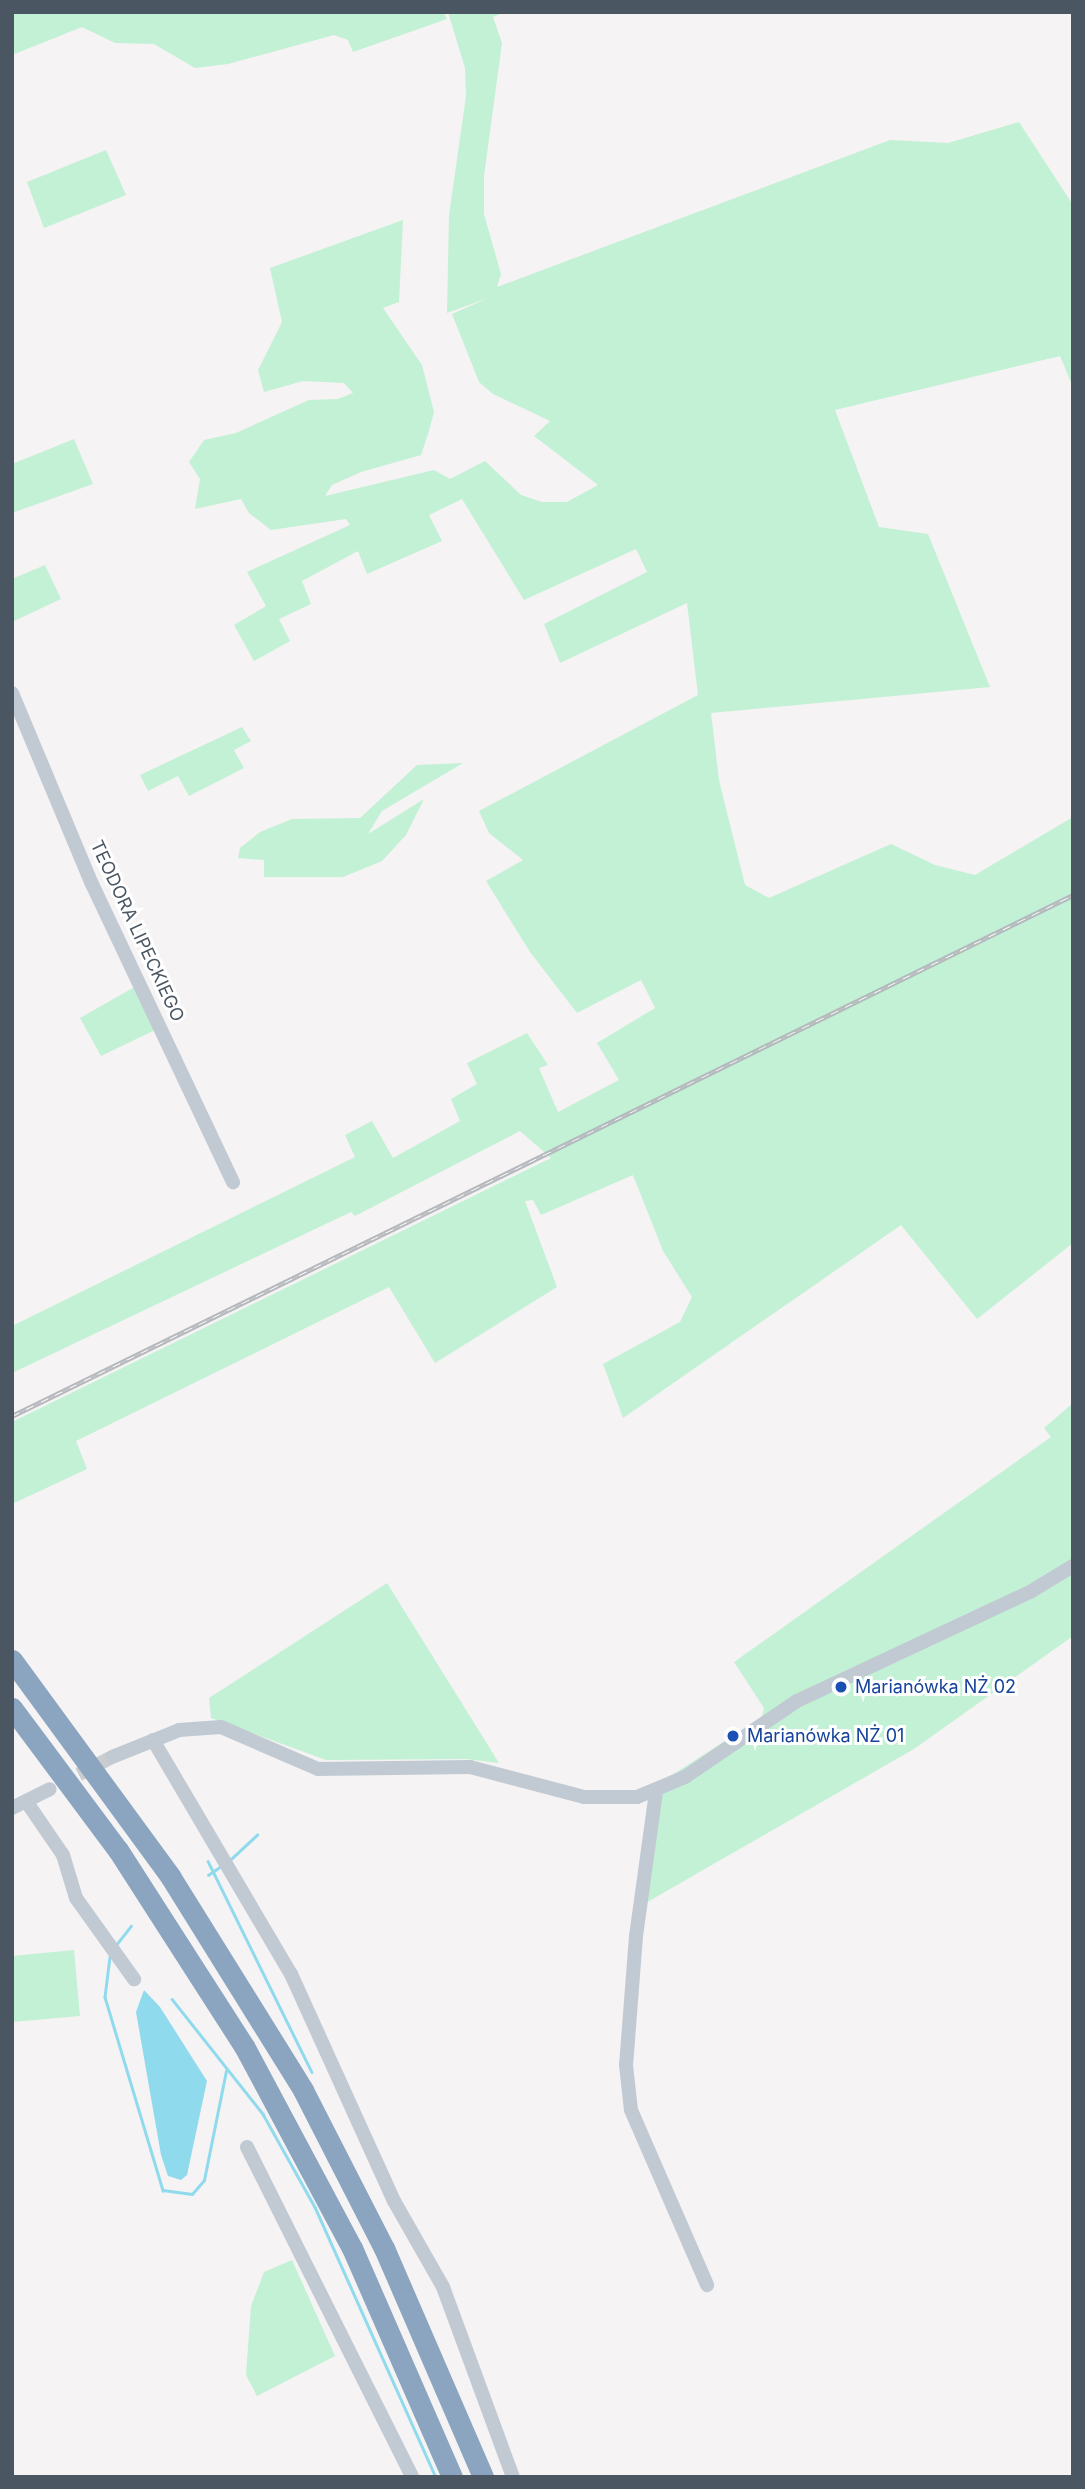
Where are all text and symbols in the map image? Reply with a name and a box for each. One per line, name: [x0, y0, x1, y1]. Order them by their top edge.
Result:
street label: TEODORA LIPECKIEGO: [85, 837, 189, 1025]
place label: Marianówka NŻ 02: [855, 1676, 1016, 1698]
marker: Marianówka NŻ 02: [833, 1679, 849, 1695]
place label: Marianówka NŻ 01: [747, 1725, 904, 1747]
marker: Marianówka NŻ 01: [725, 1728, 741, 1744]

